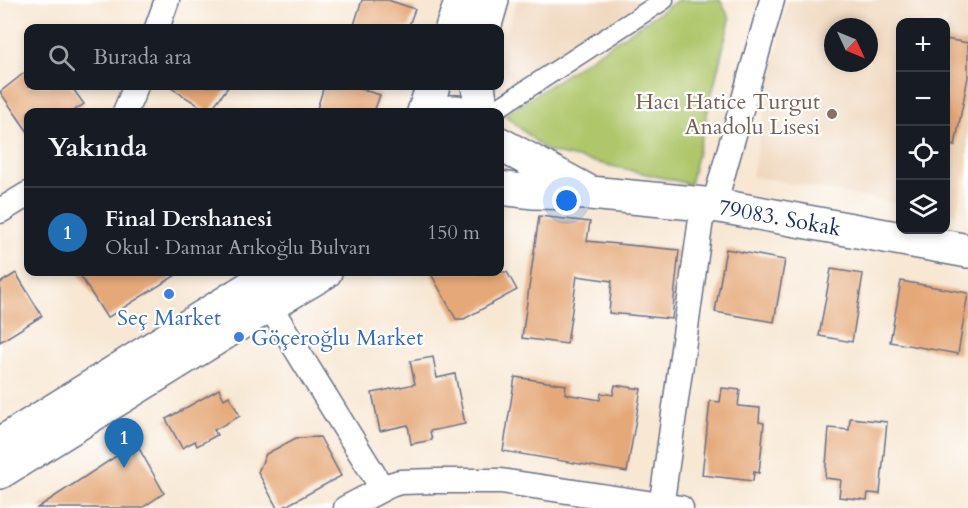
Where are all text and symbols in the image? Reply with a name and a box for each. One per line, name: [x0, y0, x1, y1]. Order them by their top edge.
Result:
north arrow: [824, 18, 878, 72]
map controls: [896, 18, 950, 234]
button: +: [896, 18, 950, 72]
search box: [24, 24, 504, 90]
icon: search: [45, 41, 78, 74]
text: Burada ara: [93, 42, 192, 72]
button: −: [896, 72, 950, 126]
place label: Hacı Hatice Turgut Anadolu Lisesi: [635, 87, 820, 142]
marker: Hacı Hatice Turgut Anadolu Lisesi: [825, 107, 839, 121]
button: locate: [896, 126, 950, 180]
text: Yakında: [48, 130, 148, 165]
button: layers: [896, 180, 950, 234]
your location: [552, 186, 581, 215]
street label: 79083. Sokak: [716, 192, 844, 244]
text: Final Dershanesi: [105, 204, 273, 234]
text: 1: [62, 219, 73, 246]
text: 150 m: [427, 219, 480, 246]
text: Okul · Damar Arıkoğlu Bulvarı: [105, 234, 371, 261]
marker: Seç Market: [162, 287, 176, 301]
place label: Seç Market: [117, 303, 221, 333]
place label: Göçeroğlu Market: [251, 323, 423, 353]
marker: Göçeroğlu Market: [232, 330, 246, 344]
pin: 1: [104, 418, 144, 468]

